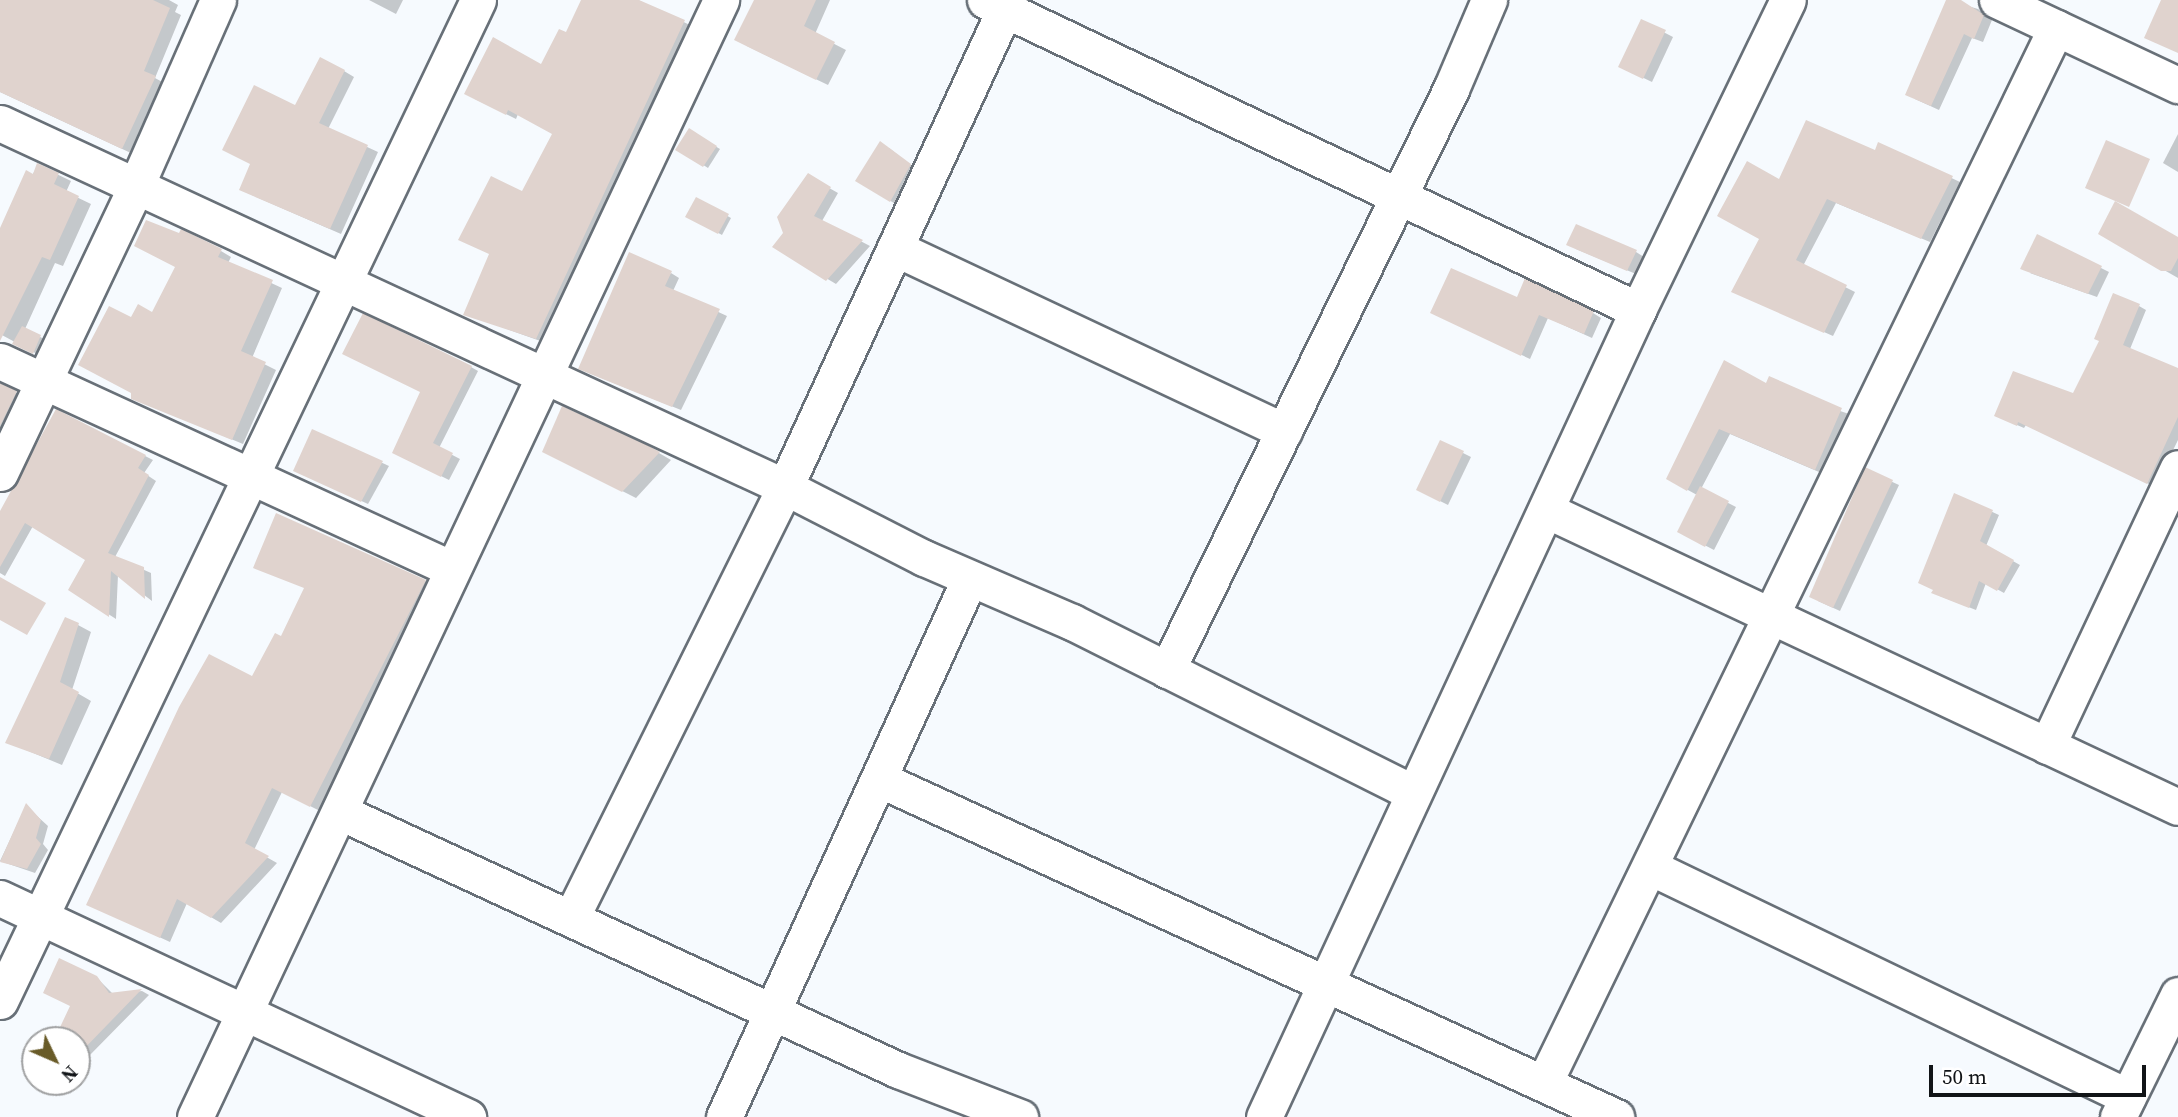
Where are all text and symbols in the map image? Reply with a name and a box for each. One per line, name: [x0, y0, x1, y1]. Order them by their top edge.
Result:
north arrow: [21, 1026, 91, 1096]
scale bar: [1933, 1050, 2150, 1094]
text: N: [56, 1060, 84, 1088]
text: 50 m: [1942, 1062, 1987, 1091]

